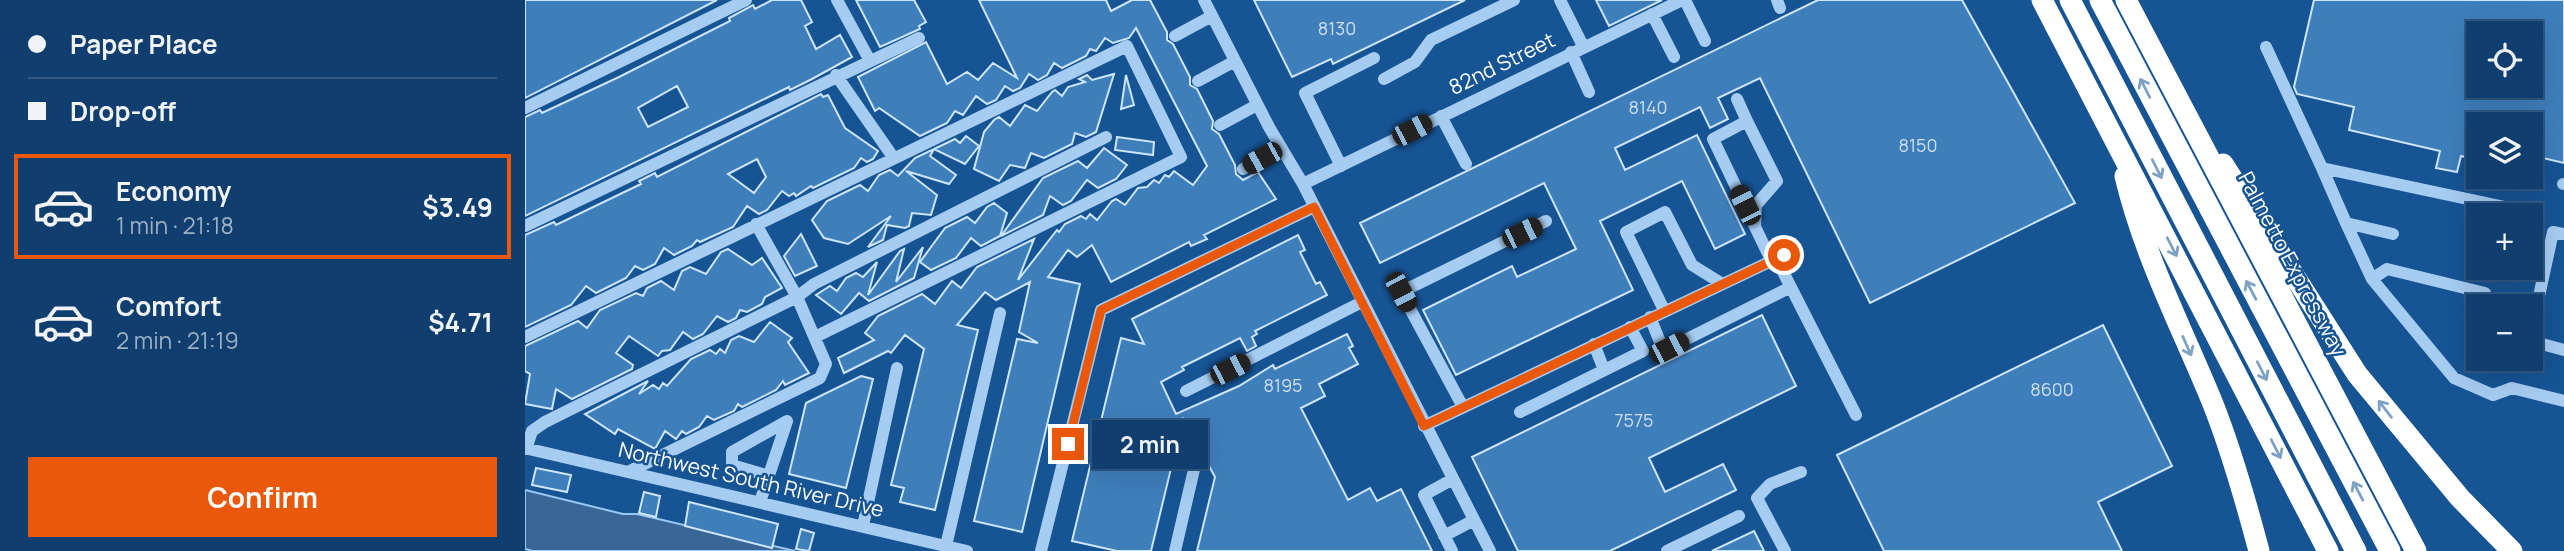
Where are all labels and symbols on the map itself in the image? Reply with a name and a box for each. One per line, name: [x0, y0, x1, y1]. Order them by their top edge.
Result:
house number: 8130: [1318, 16, 1356, 40]
street label: 82nd Street: [1444, 25, 1559, 101]
one-way arrow: [2138, 78, 2152, 99]
house number: 8140: [1628, 95, 1668, 119]
car: [1389, 111, 1436, 149]
house number: 8150: [1899, 133, 1937, 157]
car: [1239, 139, 1286, 177]
one-way arrow: [2151, 158, 2165, 179]
street label: Palmetto Expressway: [2232, 166, 2353, 361]
car: [1727, 182, 1764, 228]
car: [1499, 214, 1546, 252]
one-way arrow: [2165, 236, 2179, 257]
route start: [1768, 239, 1800, 271]
car: [1382, 269, 1421, 315]
one-way arrow: [2244, 280, 2257, 301]
car: [1646, 329, 1693, 367]
one-way arrow: [2181, 335, 2194, 357]
car: [1207, 350, 1254, 388]
one-way arrow: [2256, 360, 2270, 381]
house number: 8195: [1263, 373, 1303, 397]
house number: 8600: [2030, 377, 2074, 401]
one-way arrow: [2377, 400, 2393, 418]
house number: 7575: [1615, 408, 1653, 432]
callout: 2 min: [1093, 420, 1208, 468]
route end: [1052, 428, 1084, 460]
street label: Northwest South River Drive: [616, 435, 887, 523]
one-way arrow: [2269, 439, 2283, 459]
one-way arrow: [2350, 481, 2364, 502]

